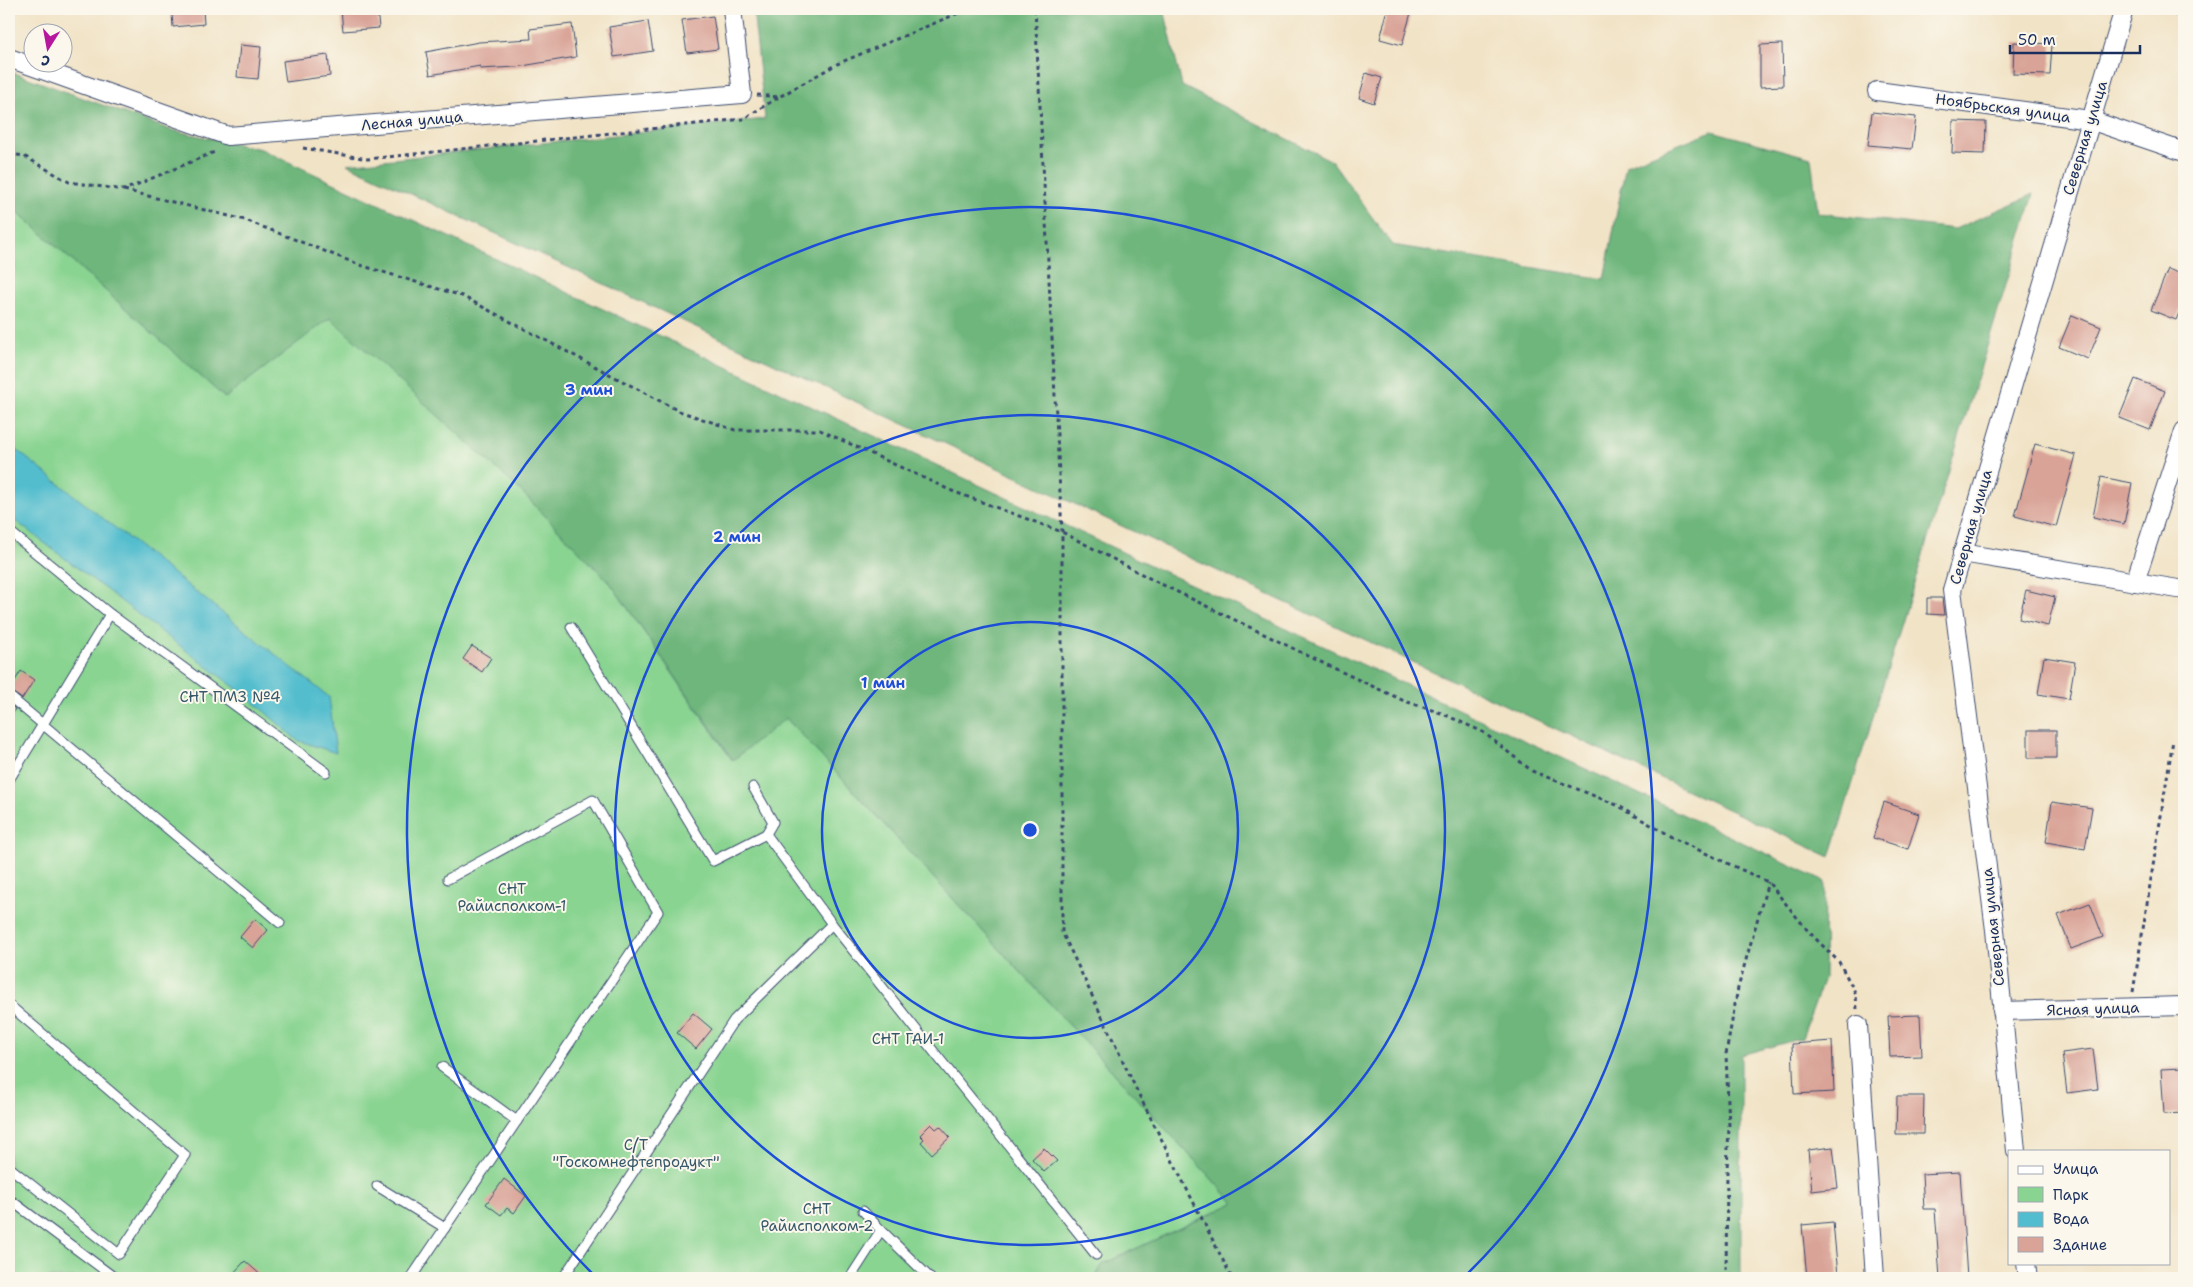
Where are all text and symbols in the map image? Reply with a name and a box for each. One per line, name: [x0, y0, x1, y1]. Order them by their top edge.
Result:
north arrow: [22, 22, 72, 72]
scale bar: [2010, 22, 2140, 54]
text: 50 m: [2018, 30, 2056, 50]
text: С: [40, 51, 51, 70]
street label: Северная улица: [2058, 78, 2112, 198]
street label: Ноябрьская улица: [1934, 89, 2073, 127]
street label: Лесная улица: [360, 107, 464, 135]
text: 3 мин: [565, 380, 613, 400]
street label: Северная улица: [1945, 467, 1997, 587]
text: 2 мин: [713, 527, 761, 547]
text: 1 мин: [861, 673, 905, 693]
park label: СНТ ПМЗ №4: [179, 687, 281, 707]
centre of rings: [1021, 821, 1039, 839]
street label: Северная улица: [1977, 866, 2009, 987]
park label: СНТ Райисполком-1: [457, 879, 567, 916]
street label: Ясная улица: [2046, 997, 2140, 1021]
park label: СНТ ГАИ-1: [872, 1029, 944, 1049]
park label: С/Т "Госкомнефтепродукт": [552, 1135, 720, 1172]
legend: [2008, 1150, 2170, 1264]
text: Улица: [2053, 1159, 2099, 1179]
text: Парк: [2053, 1185, 2089, 1205]
park label: СНТ Райисполком-2: [761, 1199, 873, 1236]
text: Вода: [2053, 1209, 2090, 1229]
text: Здание: [2053, 1235, 2107, 1255]

